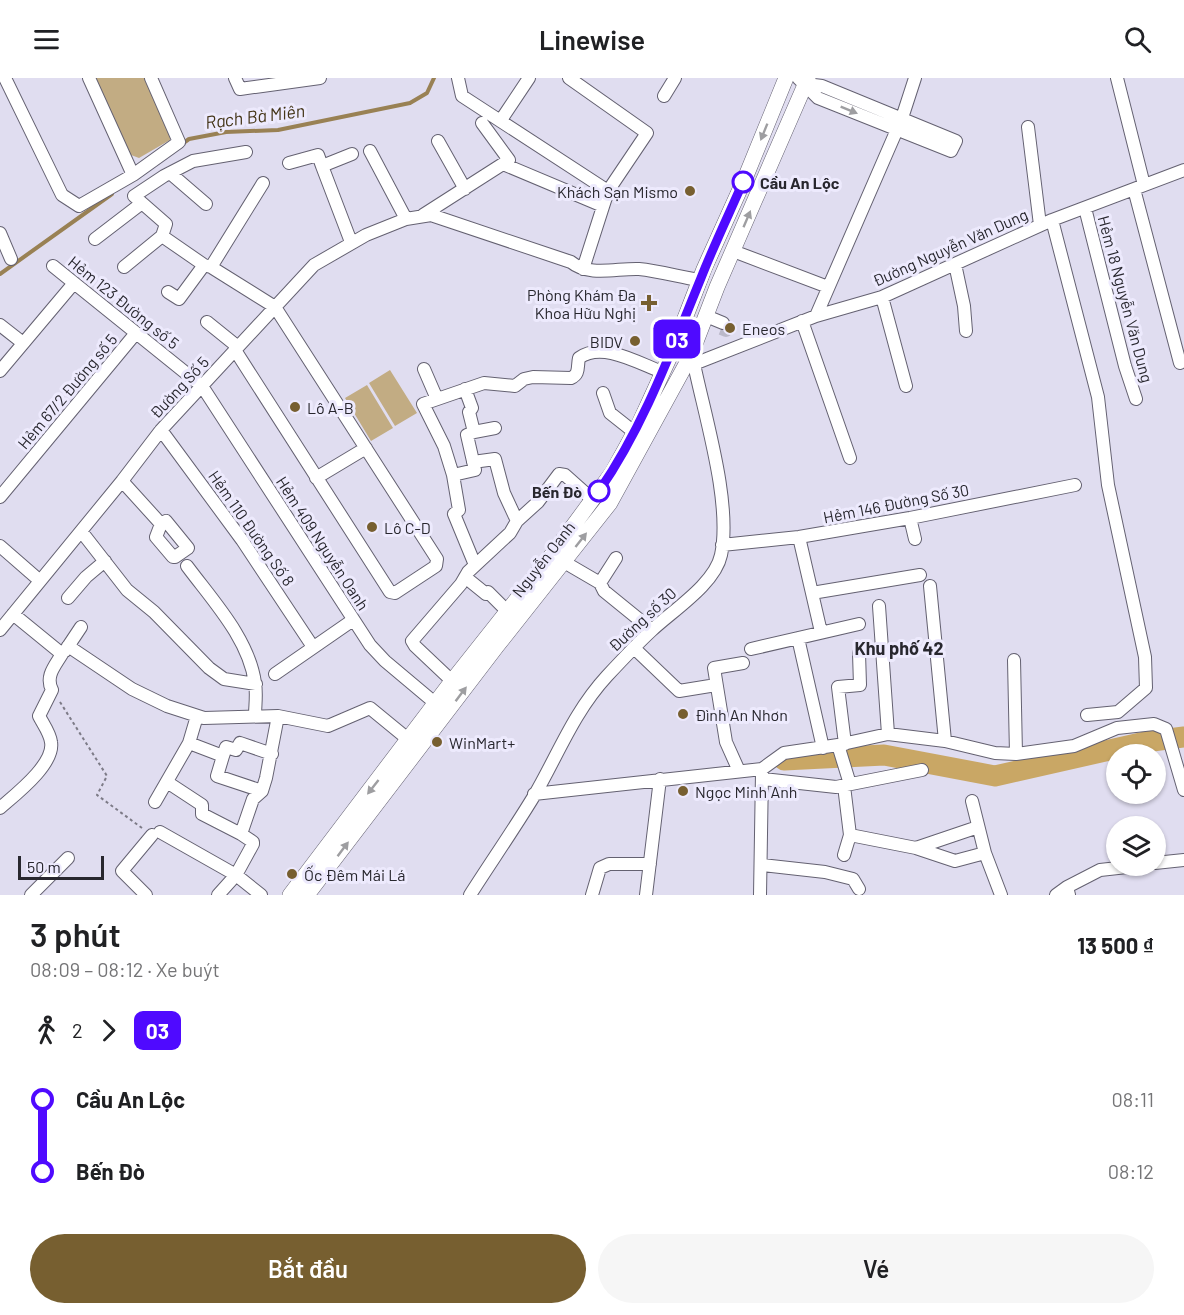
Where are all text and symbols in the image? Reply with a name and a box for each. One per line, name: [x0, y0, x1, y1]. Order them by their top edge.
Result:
icon: menu: [30, 23, 63, 56]
text: Linewise: [539, 23, 645, 55]
icon: search: [1121, 23, 1154, 56]
water label: Rạch Bà Miên: [204, 99, 306, 133]
one-way arrow: [840, 105, 858, 115]
one-way arrow: [759, 123, 768, 141]
marker: Cầu An Lộc: [732, 171, 754, 193]
place label: Cầu An Lộc: [760, 173, 840, 192]
place label: Khách Sạn Mismo: [557, 182, 678, 201]
marker: Khách Sạn Mismo: [683, 184, 697, 198]
street label: Đường Nguyễn Văn Dung: [870, 204, 1030, 290]
one-way arrow: [742, 209, 752, 227]
street label: Hẻm 18 Nguyễn Văn Dung: [1095, 213, 1157, 385]
street label: Hẻm 123 Đường số 5: [65, 252, 183, 352]
place label: Phòng Khám Đa Khoa Hữu Nghị: [527, 285, 636, 322]
marker: Phòng Khám Đa Khoa Hữu Nghị: [640, 294, 658, 312]
place label: Eneos: [742, 319, 785, 338]
line badge: 03: [650, 320, 704, 358]
marker: Eneos: [723, 321, 737, 335]
text: 03: [665, 327, 689, 352]
street label: Hẻm 67/2 Đường số 5: [13, 330, 121, 452]
place label: BIDV: [590, 332, 623, 351]
marker: BIDV: [628, 334, 642, 348]
street label: Đường Số 5: [146, 352, 212, 422]
place label: Lô A-B: [307, 398, 354, 417]
marker: Lô A-B: [288, 400, 302, 414]
street label: Hẻm 110 Đường Số 8: [205, 467, 299, 589]
street label: Hẻm 409 Nguyễn Oanh: [273, 473, 373, 613]
marker: Bến Đò: [588, 480, 610, 502]
street label: Hẻm 146 Đường Số 30: [822, 480, 970, 526]
place label: Bến Đò: [532, 482, 582, 501]
street label: Nguyễn Oanh: [508, 517, 578, 601]
place label: Lô C-D: [384, 518, 431, 537]
marker: Lô C-D: [365, 520, 379, 534]
one-way arrow: [574, 532, 586, 547]
street label: Đường số 30: [604, 583, 680, 655]
district label: Khu phố 42: [855, 637, 943, 659]
one-way arrow: [455, 686, 467, 701]
place label: Đình An Nhơn: [695, 705, 788, 724]
marker: Đình An Nhơn: [676, 707, 690, 721]
place label: WinMart+: [449, 733, 515, 752]
marker: WinMart+: [430, 735, 444, 749]
map controls: [1106, 744, 1166, 876]
button: locate: [1106, 744, 1166, 804]
one-way arrow: [368, 779, 380, 794]
place label: Ngọc Minh Anh: [695, 782, 797, 801]
marker: Ngọc Minh Anh: [676, 784, 690, 798]
button: layers: [1106, 816, 1166, 876]
one-way arrow: [337, 841, 349, 857]
scale bar: [18, 853, 104, 880]
text: 50 m: [27, 857, 61, 876]
place label: Ốc Đêm Mái Lá: [304, 865, 405, 884]
marker: Ốc Đêm Mái Lá: [285, 867, 299, 881]
text: 3 phút: [30, 914, 121, 954]
text: 13 500 ₫: [1077, 932, 1154, 958]
text: 08:09 – 08:12 · Xe buýt: [30, 957, 220, 981]
icon: walk: [30, 1014, 63, 1047]
icon: forward: [92, 1014, 125, 1047]
text: 2: [72, 1018, 83, 1042]
text: 03: [146, 1018, 169, 1043]
text: Cầu An Lộc: [76, 1086, 185, 1112]
text: 08:11: [1111, 1087, 1154, 1111]
text: Bến Đò: [76, 1158, 145, 1184]
text: 08:12: [1108, 1159, 1154, 1183]
button: Bắt đầu: [30, 1234, 586, 1303]
button: Vé: [598, 1234, 1154, 1303]

